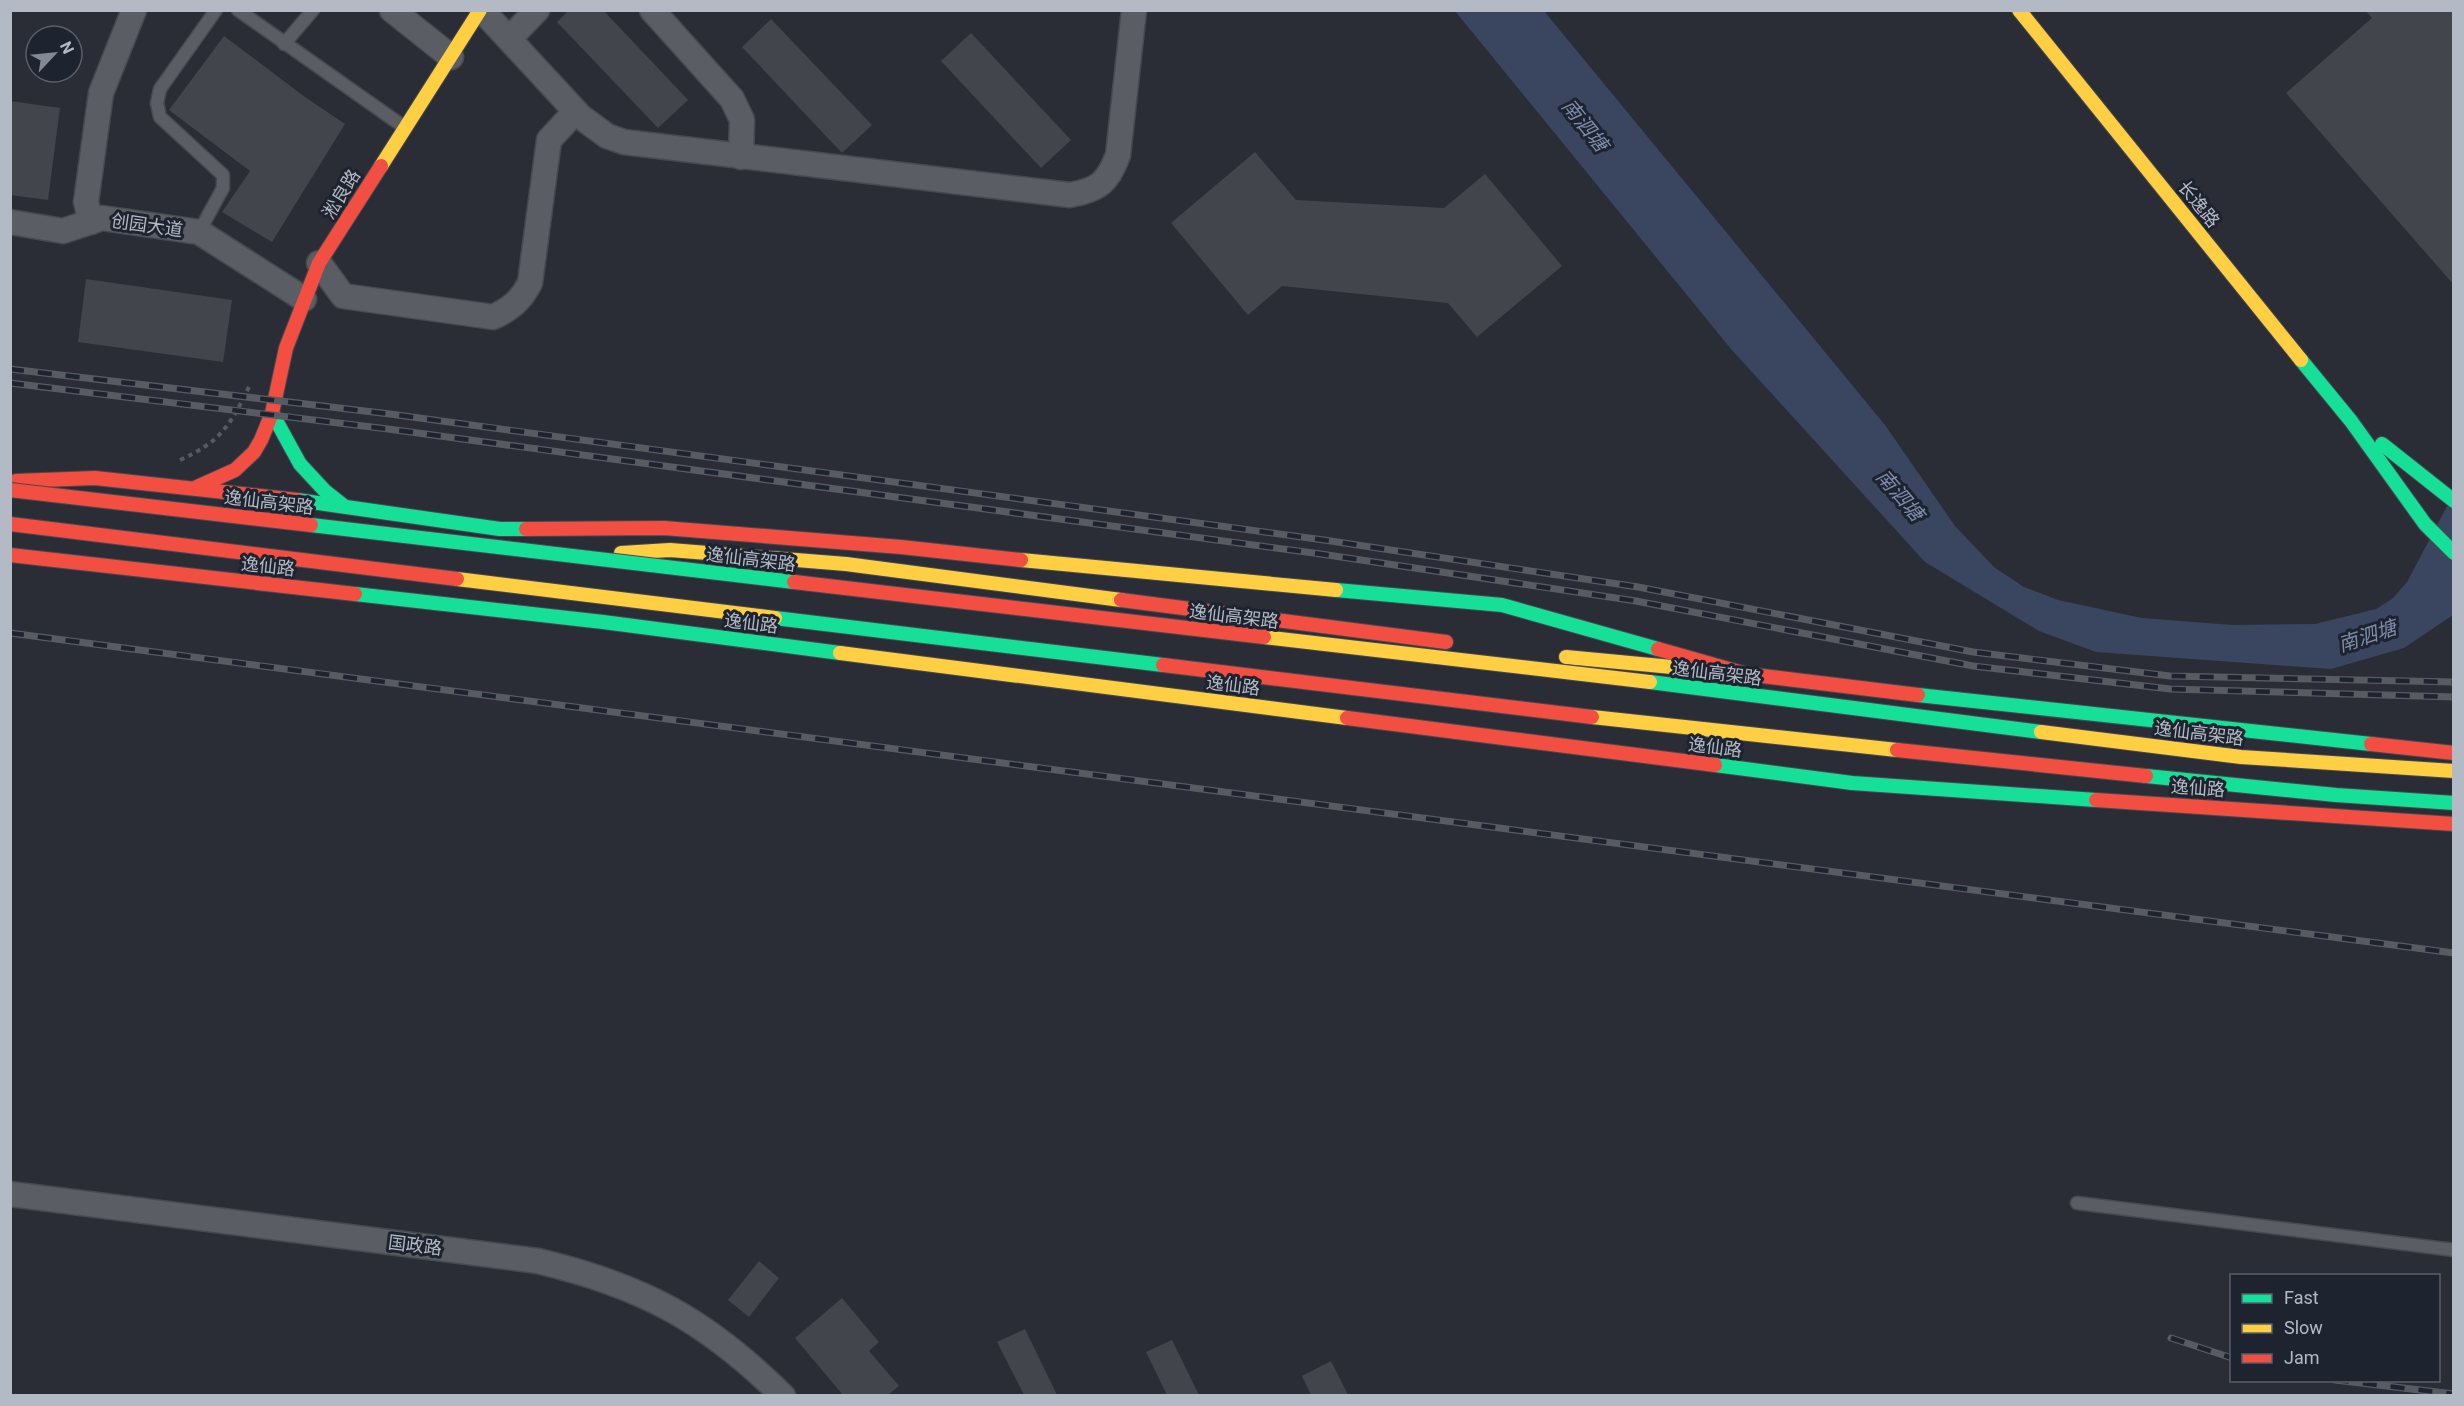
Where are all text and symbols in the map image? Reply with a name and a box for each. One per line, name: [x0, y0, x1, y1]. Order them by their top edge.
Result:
north arrow: [24, 24, 84, 84]
text: N: [56, 38, 78, 57]
water label: 南泗塘: [1557, 94, 1615, 158]
street label: 淞良路: [318, 166, 364, 222]
street label: 长逸路: [2174, 176, 2224, 232]
street label: 创园大道: [110, 210, 184, 240]
water label: 南泗塘: [1871, 464, 1931, 528]
street label: 逸仙高架路: [223, 486, 315, 518]
street label: 逸仙高架路: [705, 543, 797, 575]
street label: 逸仙路: [240, 553, 296, 579]
street label: 逸仙高架路: [1188, 600, 1280, 632]
street label: 逸仙路: [723, 609, 779, 637]
water label: 南泗塘: [2335, 614, 2402, 657]
street label: 逸仙高架路: [1671, 657, 1763, 689]
street label: 逸仙路: [1205, 671, 1261, 699]
street label: 逸仙高架路: [2153, 717, 2245, 749]
street label: 逸仙路: [1687, 733, 1743, 761]
street label: 逸仙路: [2170, 776, 2226, 800]
street label: 国政路: [387, 1231, 443, 1259]
legend: [2230, 1274, 2440, 1382]
text: Fast: [2284, 1287, 2319, 1308]
text: Slow: [2284, 1317, 2323, 1338]
text: Jam: [2284, 1347, 2320, 1368]

